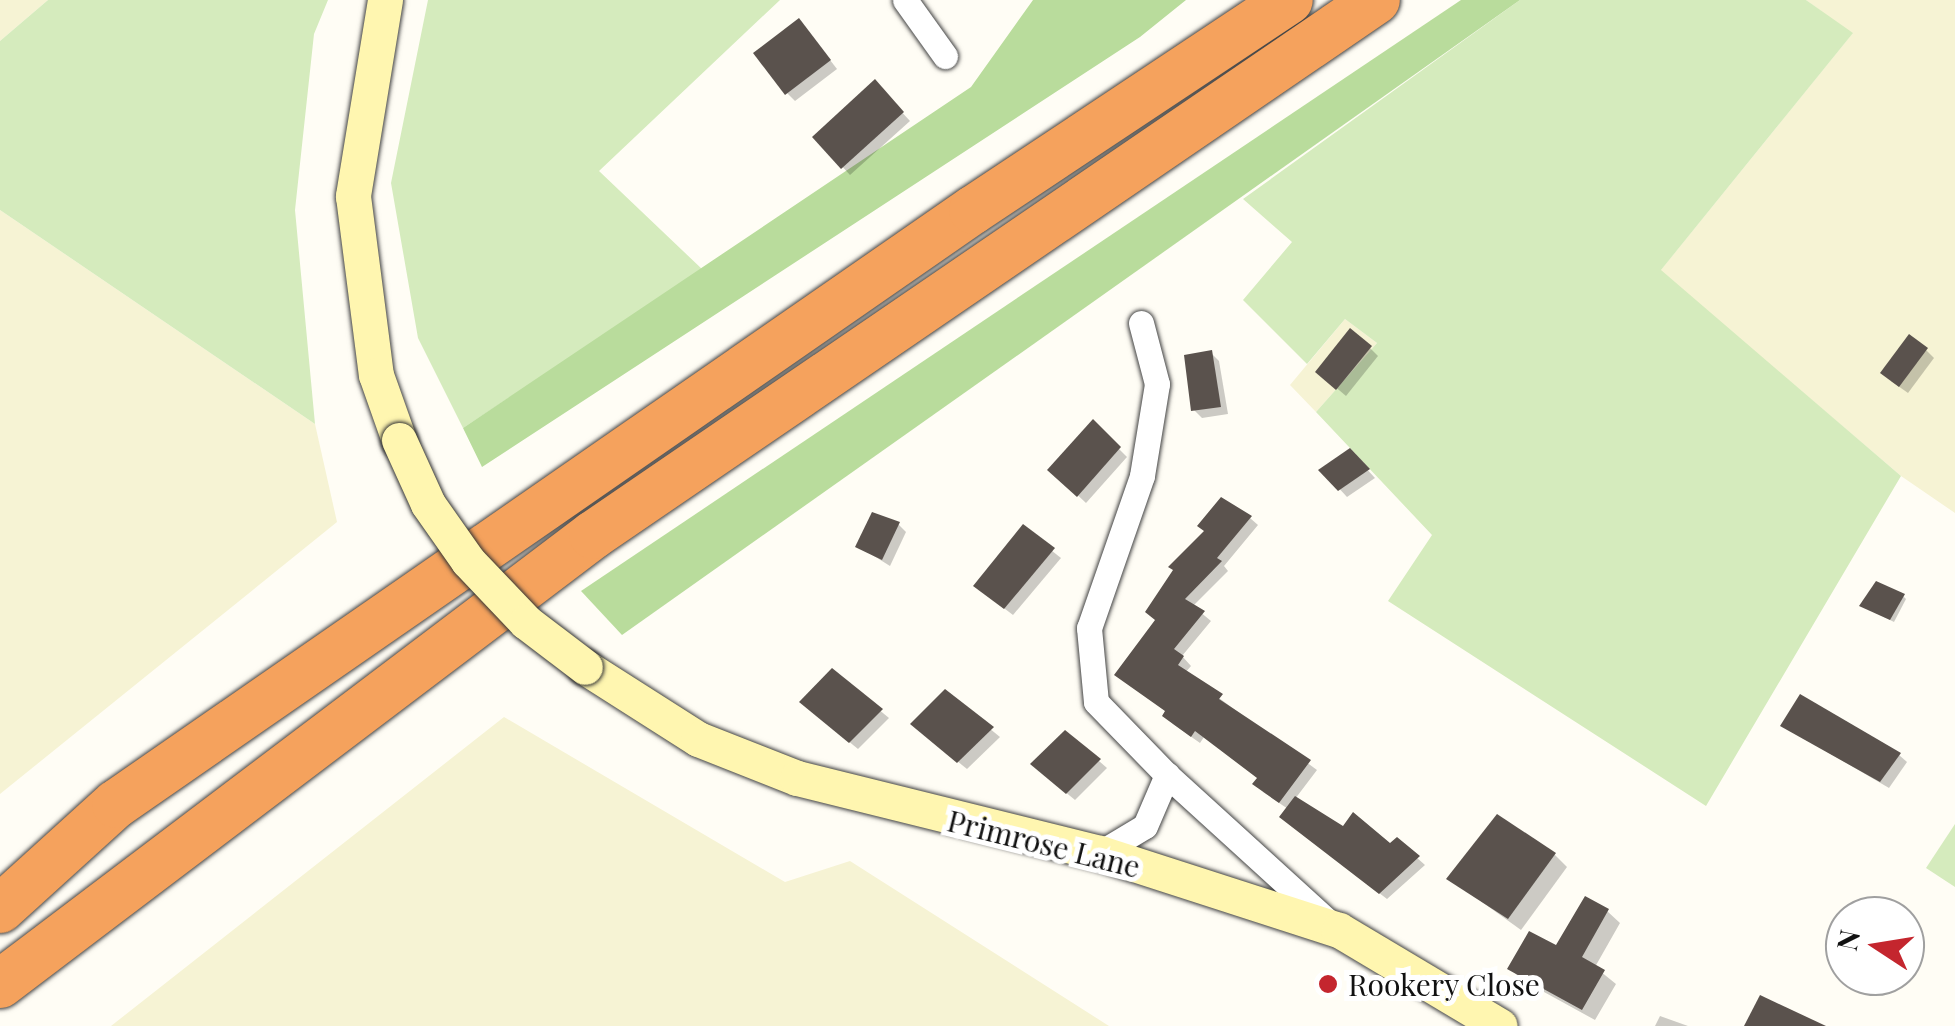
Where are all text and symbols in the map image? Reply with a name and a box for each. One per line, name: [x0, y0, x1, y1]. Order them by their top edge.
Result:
street label: Primrose Lane: [944, 802, 1144, 884]
north arrow: [1825, 896, 1925, 996]
text: N: [1827, 926, 1867, 954]
place label: Rookery Close: [1348, 966, 1541, 1002]
marker: Rookery Close: [1317, 973, 1339, 995]

